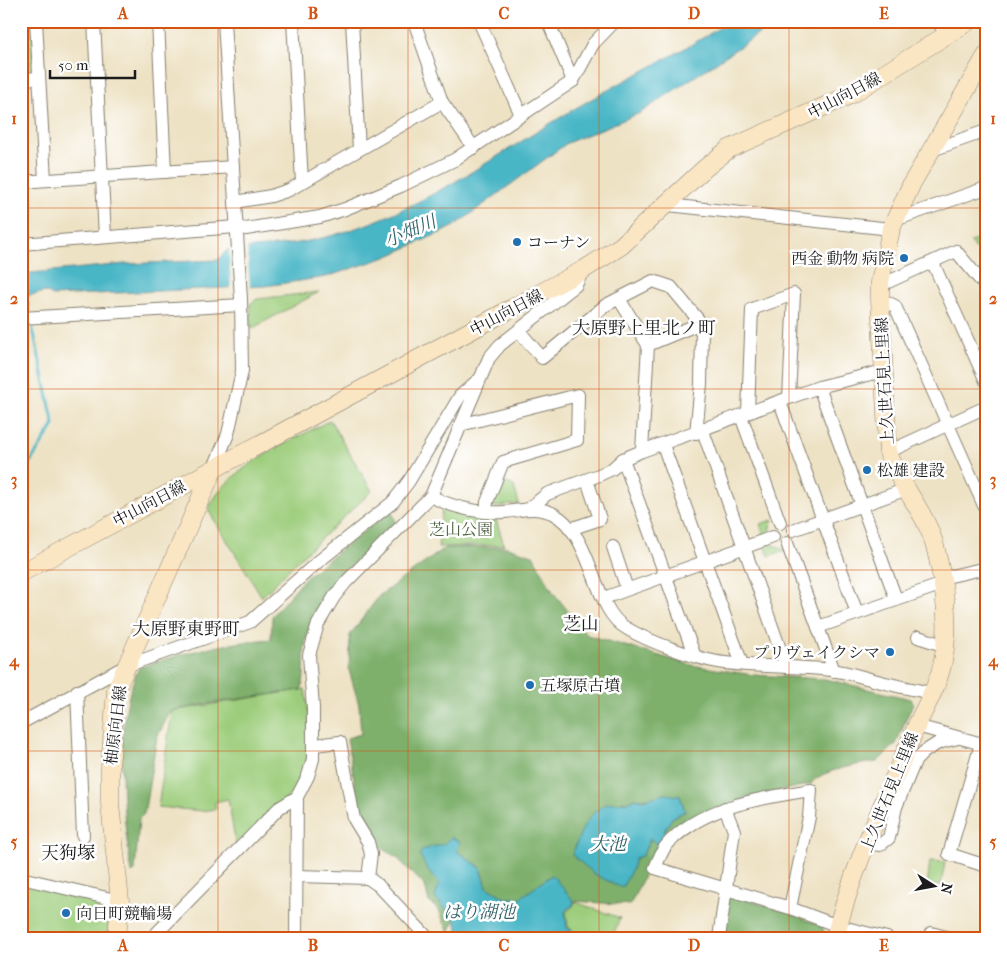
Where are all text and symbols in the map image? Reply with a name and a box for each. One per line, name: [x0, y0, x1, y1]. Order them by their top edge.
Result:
text: A: [117, 4, 129, 23]
text: B: [308, 4, 318, 23]
text: C: [499, 4, 510, 23]
text: D: [688, 4, 700, 23]
text: E: [879, 4, 889, 23]
scale bar: [50, 48, 135, 80]
text: 50 m: [58, 56, 89, 74]
street label: 中山向日線: [804, 68, 884, 123]
text: 1: [11, 109, 17, 128]
text: 1: [990, 109, 996, 128]
water label: 小畑川: [381, 210, 441, 252]
place label: コーナン: [527, 233, 590, 252]
marker: コーナン: [511, 236, 523, 248]
place label: 西金 動物 病院: [791, 249, 894, 268]
marker: 西金 動物 病院: [898, 252, 910, 264]
street label: 中山向日線: [466, 285, 546, 340]
text: 2: [10, 289, 18, 308]
text: 2: [989, 289, 997, 308]
street label: 上久世石見上里線: [872, 317, 897, 445]
district label: 大原野上里北ノ町: [572, 318, 716, 339]
place label: 松雄 建設: [877, 461, 944, 480]
marker: 松雄 建設: [861, 464, 873, 476]
text: 3: [11, 470, 17, 490]
text: 3: [990, 470, 996, 490]
street label: 中山向日線: [109, 476, 189, 531]
park label: 芝山公園: [429, 520, 493, 539]
district label: 芝山: [563, 614, 599, 635]
district label: 大原野東野町: [132, 619, 240, 640]
place label: プリヴェイクシマ: [754, 643, 880, 662]
marker: プリヴェイクシマ: [884, 646, 896, 658]
text: 4: [8, 651, 20, 671]
text: 4: [987, 651, 999, 671]
place label: 五塚原古墳: [540, 676, 620, 695]
marker: 五塚原古墳: [524, 679, 536, 691]
street label: 柚原向日線: [101, 684, 130, 766]
street label: 上久世石見上里線: [857, 729, 922, 855]
text: 5: [11, 832, 18, 851]
text: 5: [990, 832, 997, 851]
water label: 大池: [590, 834, 628, 855]
district label: 天狗塚: [41, 843, 95, 864]
north arrow: [910, 862, 960, 912]
text: N: [937, 882, 956, 896]
water label: はり湖池: [443, 902, 517, 923]
place label: 向日町競輪場: [76, 904, 172, 923]
marker: 向日町競輪場: [60, 907, 72, 919]
text: A: [117, 936, 129, 955]
text: B: [308, 936, 318, 955]
text: C: [499, 936, 510, 955]
text: D: [688, 936, 700, 955]
text: E: [879, 936, 889, 955]

